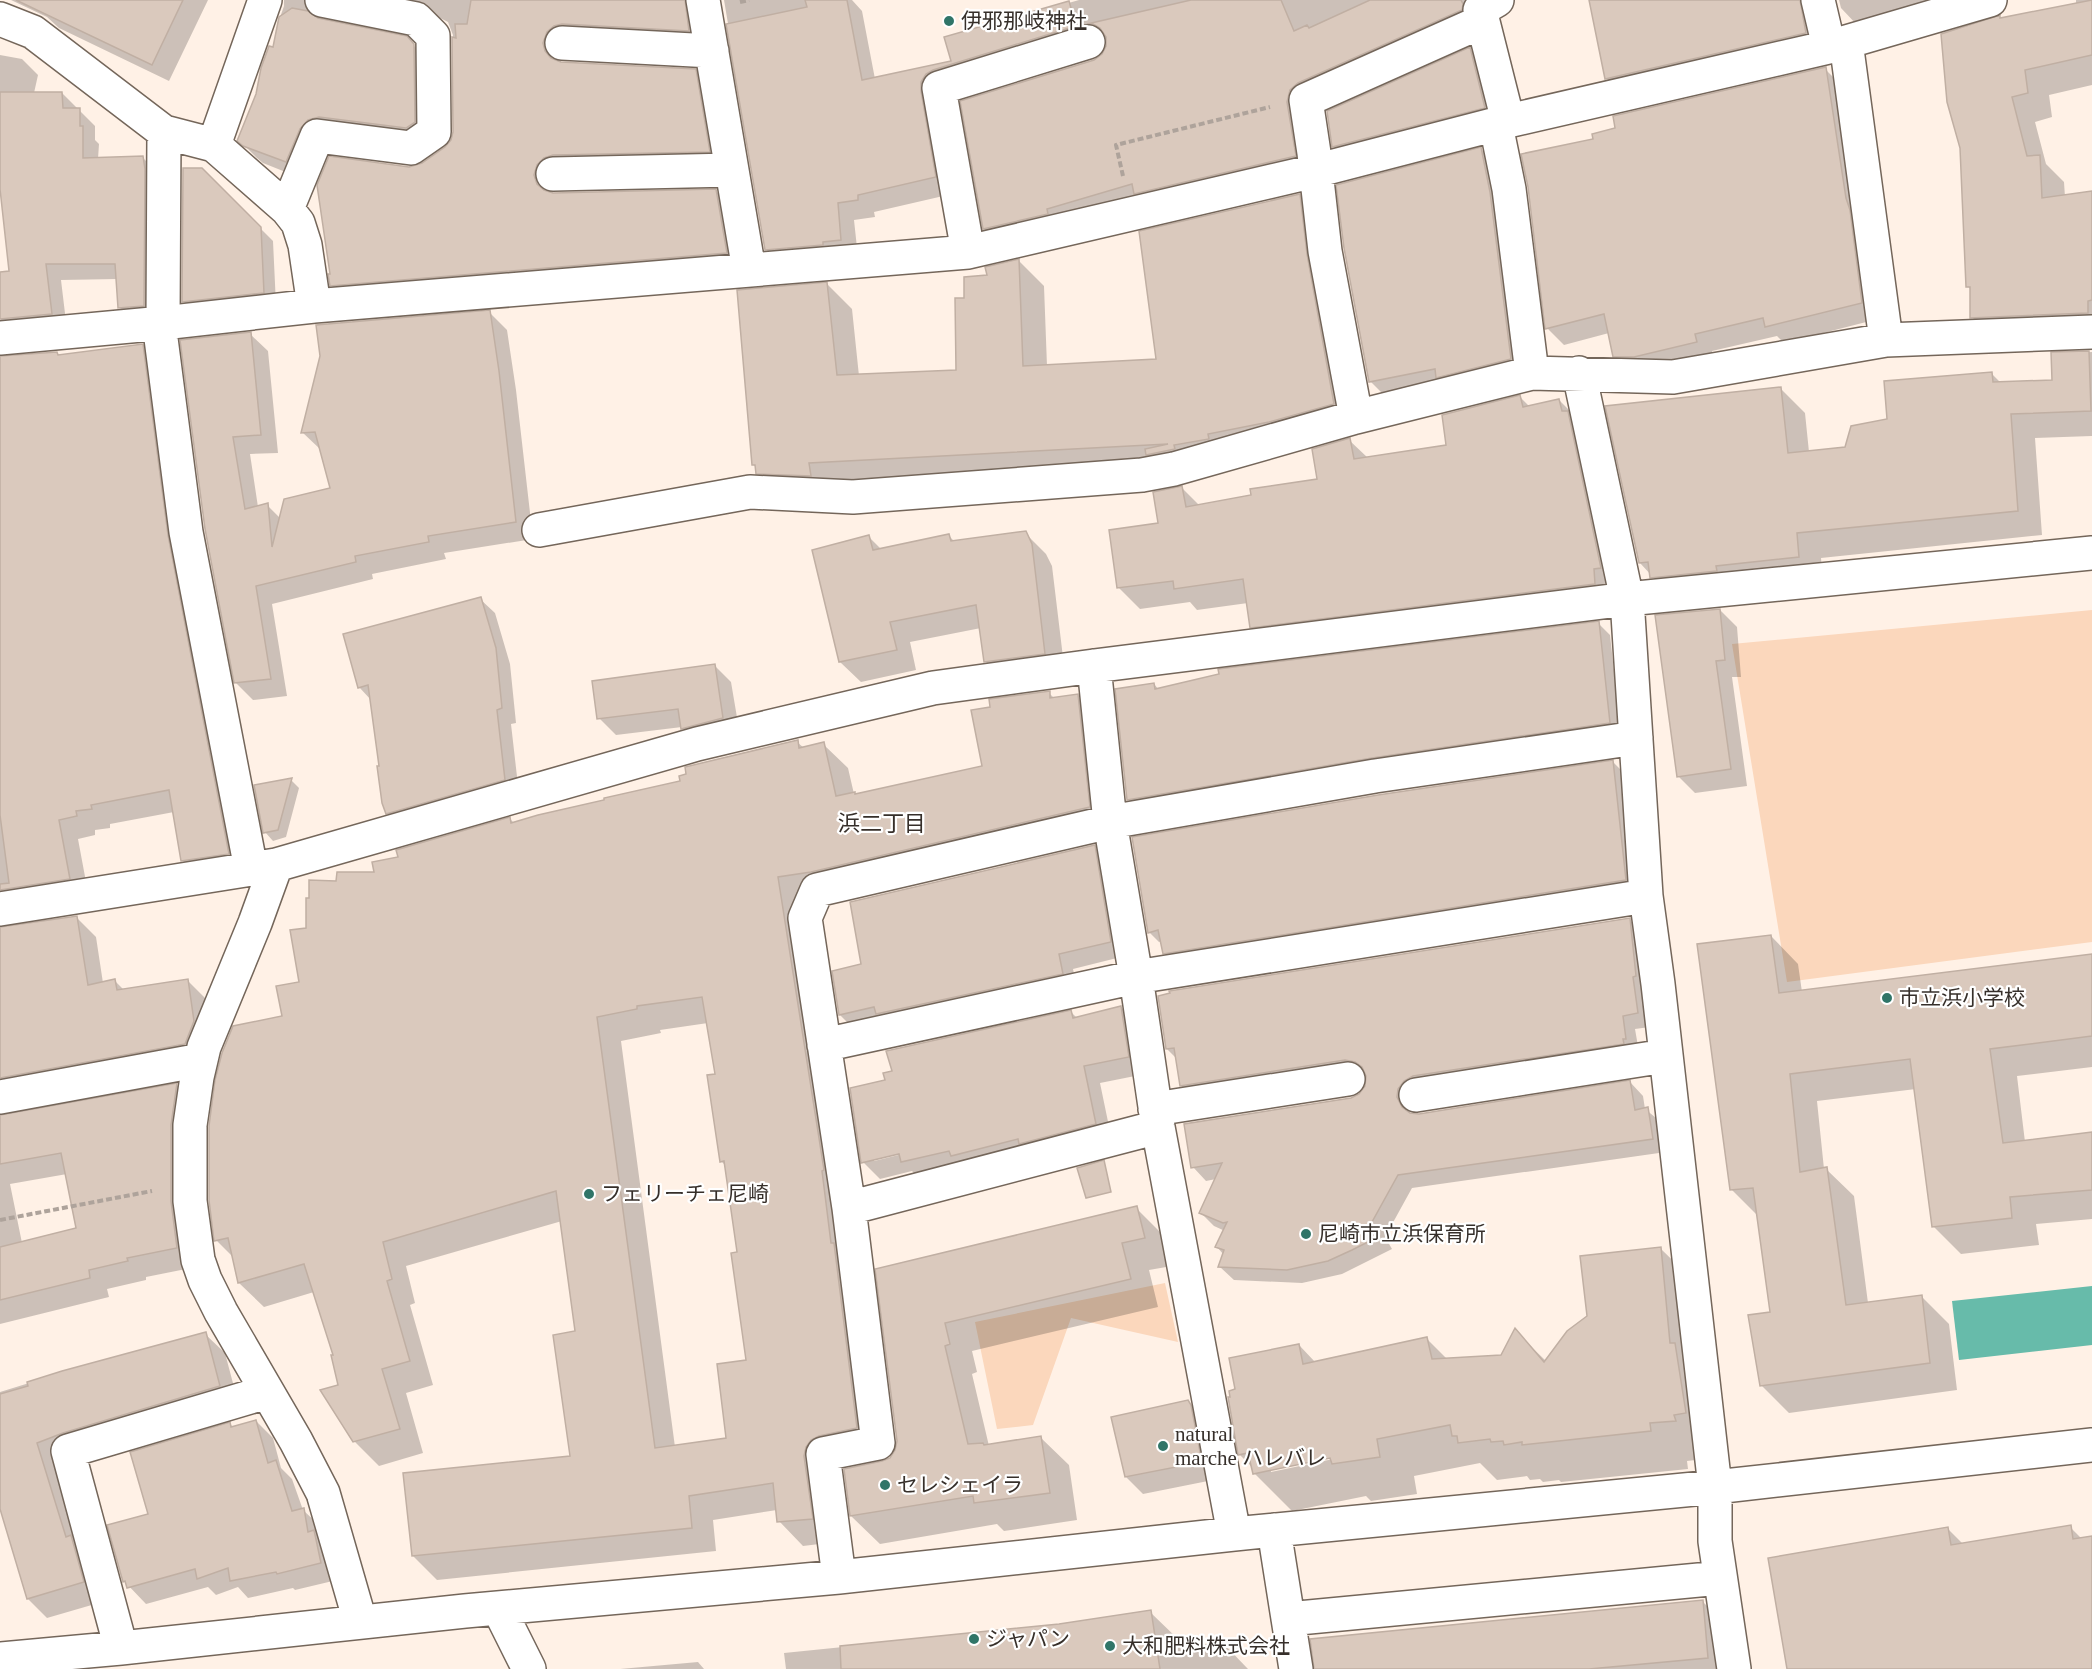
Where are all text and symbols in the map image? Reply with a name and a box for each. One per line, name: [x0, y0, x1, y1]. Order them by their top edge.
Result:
place label: 伊邪那岐神社: [961, 9, 1087, 33]
marker: 伊邪那岐神社: [942, 14, 956, 28]
district label: 浜二丁目: [838, 811, 926, 836]
place label: 市立浜小学校: [1899, 986, 2025, 1010]
marker: 市立浜小学校: [1880, 991, 1894, 1005]
place label: フェリーチェ尼崎: [601, 1182, 769, 1206]
marker: フェリーチェ尼崎: [582, 1187, 596, 1201]
place label: 尼崎市立浜保育所: [1318, 1222, 1486, 1246]
marker: 尼崎市立浜保育所: [1299, 1227, 1313, 1241]
place label: natural marche ハレバレ: [1175, 1422, 1326, 1470]
marker: natural marche ハレバレ: [1156, 1439, 1170, 1453]
place label: セレシェイラ: [897, 1473, 1023, 1497]
marker: セレシェイラ: [878, 1478, 892, 1492]
place label: ジャパン: [986, 1627, 1070, 1651]
marker: ジャパン: [967, 1632, 981, 1646]
place label: 大和肥料株式会社: [1122, 1634, 1290, 1658]
marker: 大和肥料株式会社: [1103, 1639, 1117, 1653]

